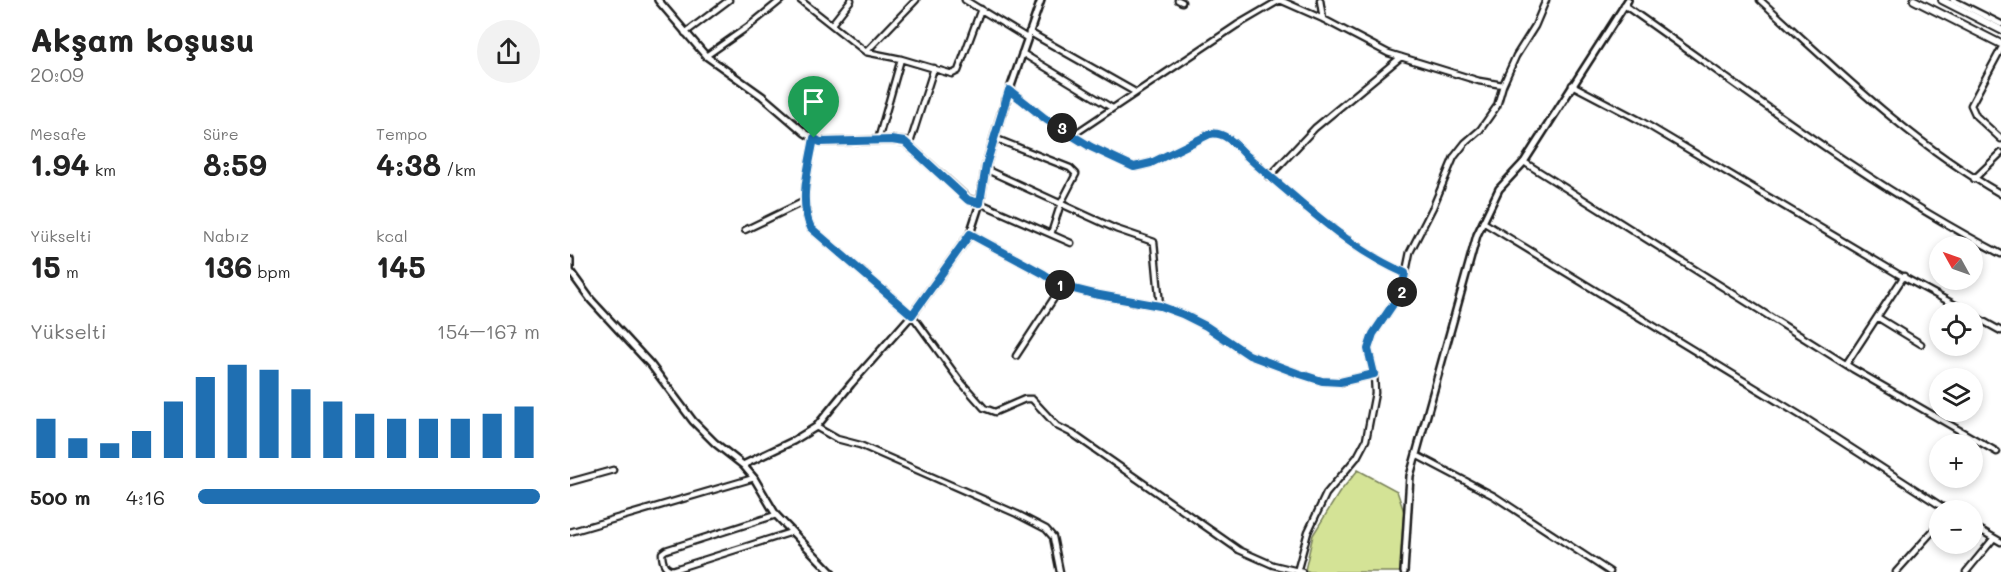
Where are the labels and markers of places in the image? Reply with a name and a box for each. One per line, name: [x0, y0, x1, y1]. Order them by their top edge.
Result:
pin: [788, 76, 839, 138]
pin: 3: [1047, 113, 1077, 143]
pin: 1: [1045, 270, 1075, 300]
pin: 2: [1387, 277, 1417, 307]

